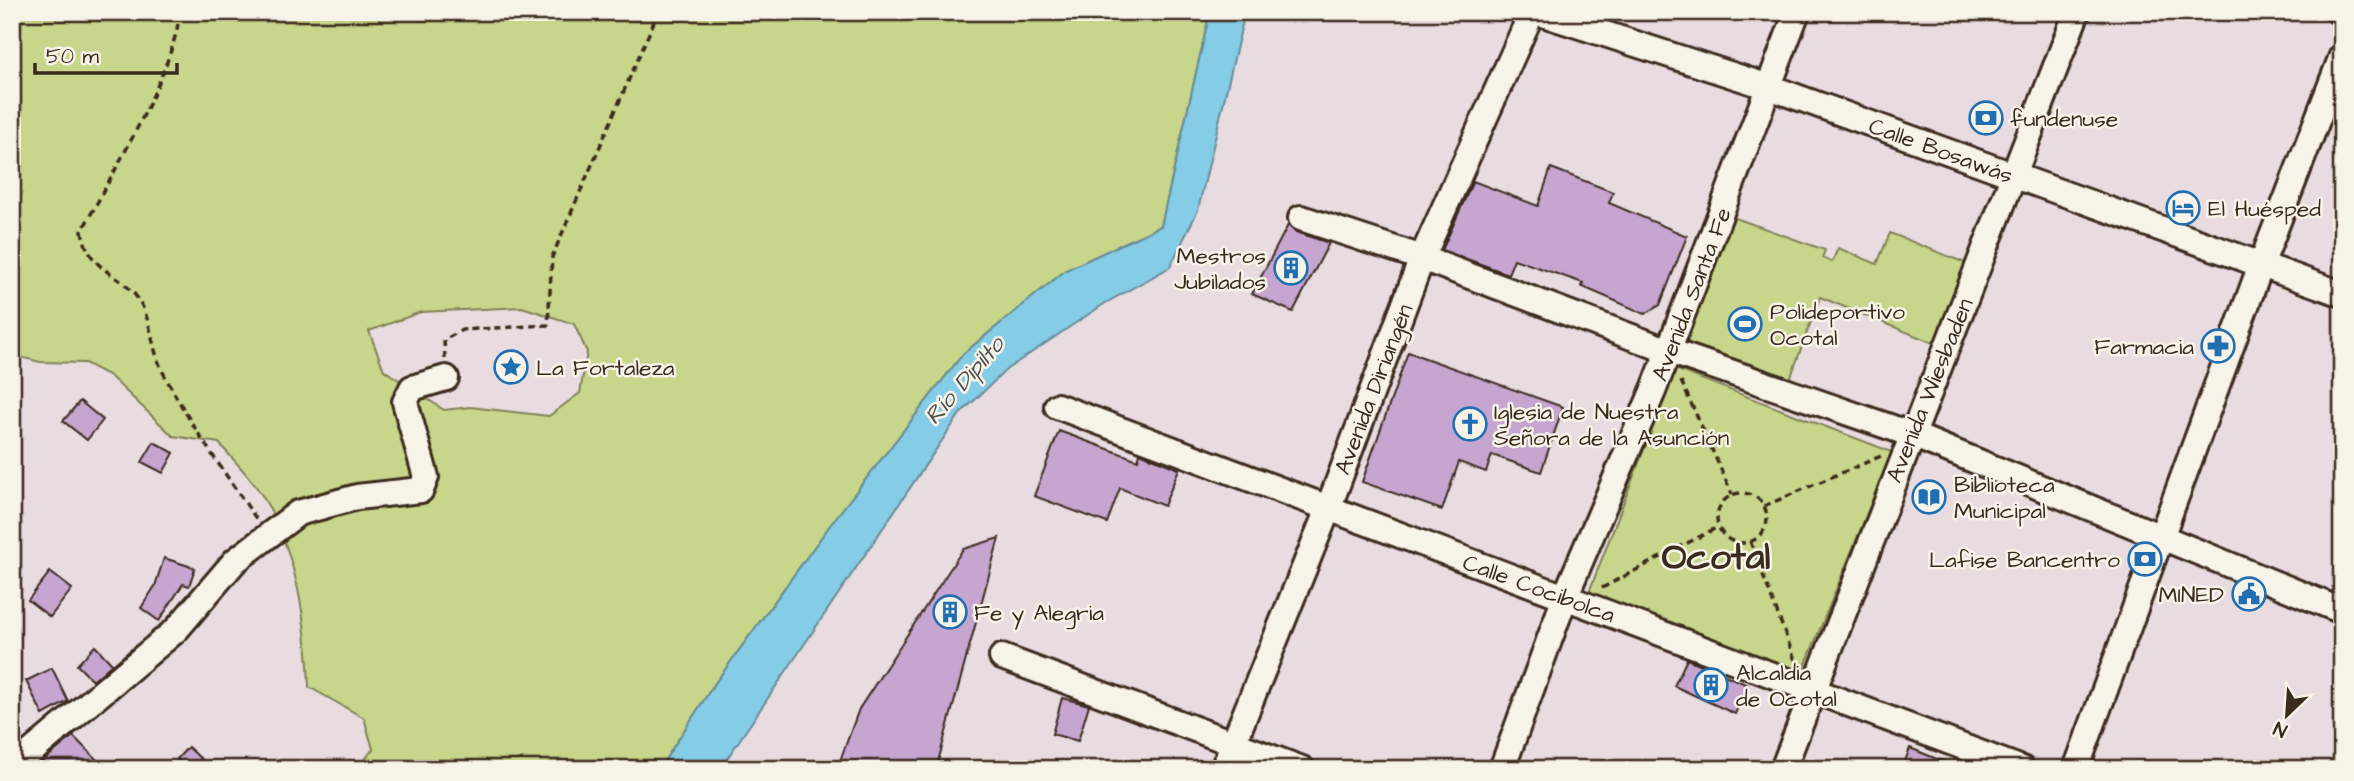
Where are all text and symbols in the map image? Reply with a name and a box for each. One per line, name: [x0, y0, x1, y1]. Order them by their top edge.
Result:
scale bar: [35, 32, 177, 76]
text: 50 m: [46, 42, 100, 71]
bank icon: fundenuse: [1967, 99, 2005, 137]
place label: fundenuse: [2010, 103, 2118, 135]
street label: Calle Bosawás: [1864, 110, 2017, 192]
hotel icon: El Huésped: [2164, 189, 2202, 227]
place label: El Huésped: [2208, 193, 2321, 225]
street label: Avenida Santa Fe: [1644, 203, 1740, 386]
place label: Mestros Jubilados: [1174, 240, 1266, 298]
building icon: Mestros Jubilados: [1272, 249, 1310, 287]
street label: Avenida Wiesbaden: [1878, 293, 1982, 487]
place label: Polideportivo Ocotal: [1770, 296, 1905, 354]
street label: Avenida Diriangén: [1327, 299, 1422, 480]
sports icon: Polideportivo Ocotal: [1726, 305, 1764, 343]
pharmacy icon: Farmacia: [2199, 327, 2237, 365]
water label: Río Dipilto: [917, 328, 1014, 432]
place label: Farmacia: [2094, 331, 2194, 363]
place icon: La Fortaleza: [492, 348, 530, 386]
place label: La Fortaleza: [536, 352, 675, 384]
place label: Iglesia de Nuestra Señora de la Asunción: [1494, 396, 1729, 454]
church icon: Iglesia de Nuestra Señora de la Asunción: [1451, 405, 1489, 443]
place label: Biblioteca Municipal: [1954, 469, 2055, 527]
library icon: Biblioteca Municipal: [1910, 478, 1948, 516]
district label: Ocotal: [1662, 533, 1770, 584]
bank icon: Lafise Bancentro: [2126, 540, 2164, 578]
place label: Lafise Bancentro: [1929, 544, 2120, 576]
street label: Calle Cocibolca: [1458, 547, 1620, 631]
public building icon: MINED: [2230, 575, 2268, 613]
place label: MINED: [2159, 579, 2224, 611]
building icon: Fe y Alegria: [931, 593, 969, 631]
place label: Fe y Alegria: [974, 597, 1104, 630]
place label: Alcaldia de Ocotal: [1736, 657, 1837, 715]
building icon: Alcaldia de Ocotal: [1692, 666, 1730, 704]
north arrow: [2252, 680, 2322, 750]
text: N: [2269, 714, 2292, 744]

